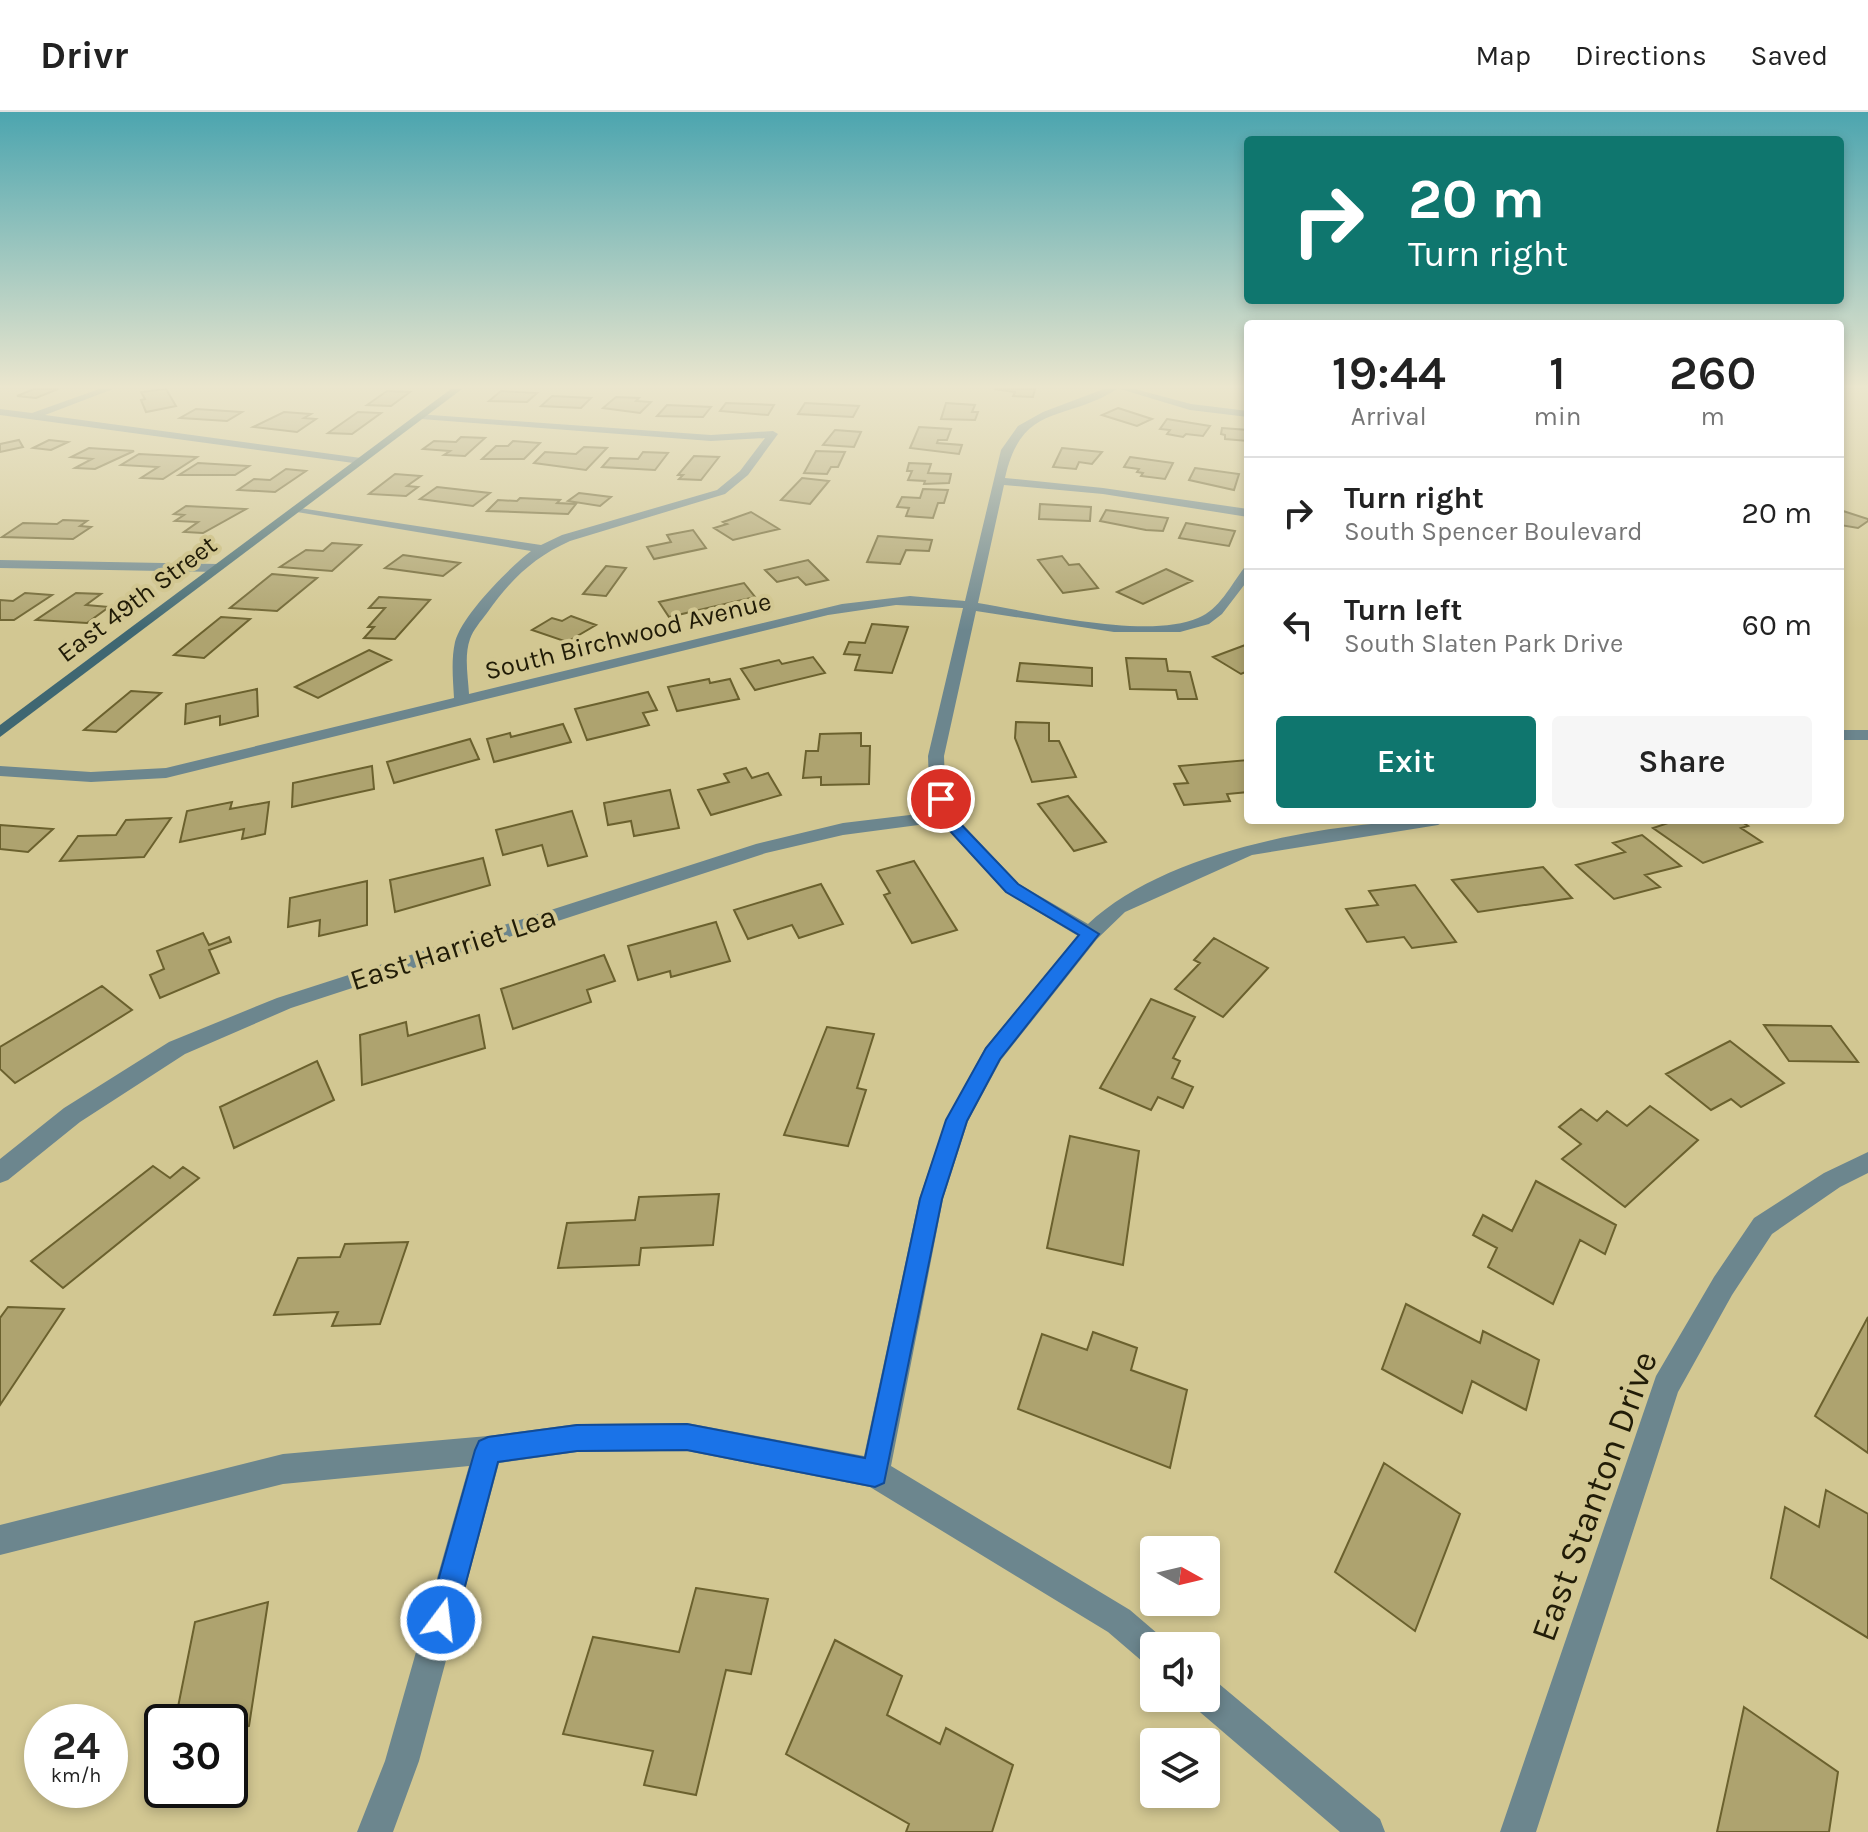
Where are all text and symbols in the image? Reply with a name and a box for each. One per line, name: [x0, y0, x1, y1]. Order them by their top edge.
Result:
text: Drivr: [40, 33, 128, 78]
text: Map: [1476, 39, 1531, 72]
text: Directions: [1575, 39, 1707, 72]
text: Saved: [1751, 39, 1828, 72]
text: 20 m: [1408, 166, 1545, 231]
icon: right: [1276, 168, 1380, 272]
text: Turn right: [1408, 233, 1568, 275]
text: 19:44: [1332, 345, 1446, 401]
text: 1: [1549, 345, 1566, 401]
text: 260: [1669, 345, 1756, 401]
text: Arrival: [1351, 401, 1427, 432]
text: min: [1534, 401, 1581, 432]
text: m: [1700, 401, 1725, 432]
text: Turn right: [1344, 480, 1484, 516]
icon: right: [1276, 491, 1320, 535]
text: 20 m: [1742, 495, 1812, 531]
text: South Spencer Boulevard: [1344, 516, 1643, 547]
street label: East 49th Street: [51, 529, 223, 669]
street label: South Birchwood Avenue: [482, 585, 774, 687]
text: Turn left: [1344, 592, 1462, 628]
icon: left: [1276, 603, 1320, 647]
text: 60 m: [1742, 607, 1812, 643]
text: South Slaten Park Drive: [1344, 628, 1623, 659]
button: Exit: [1276, 716, 1536, 808]
button: Share: [1552, 716, 1812, 808]
pin: [907, 765, 975, 833]
icon: arrive: [919, 777, 963, 821]
street label: East Harriet Lea: [345, 898, 561, 998]
street label: East Stanton Drive: [1522, 1345, 1666, 1647]
north arrow: [1140, 1536, 1220, 1616]
map controls: [1140, 1536, 1220, 1808]
position arrow: [399, 1578, 483, 1662]
button: sound: [1140, 1632, 1220, 1712]
speed limit sign: 30: [144, 1704, 248, 1808]
text: 24: [52, 1722, 100, 1769]
button: layers: [1140, 1728, 1220, 1808]
text: km/h: [51, 1764, 101, 1787]

